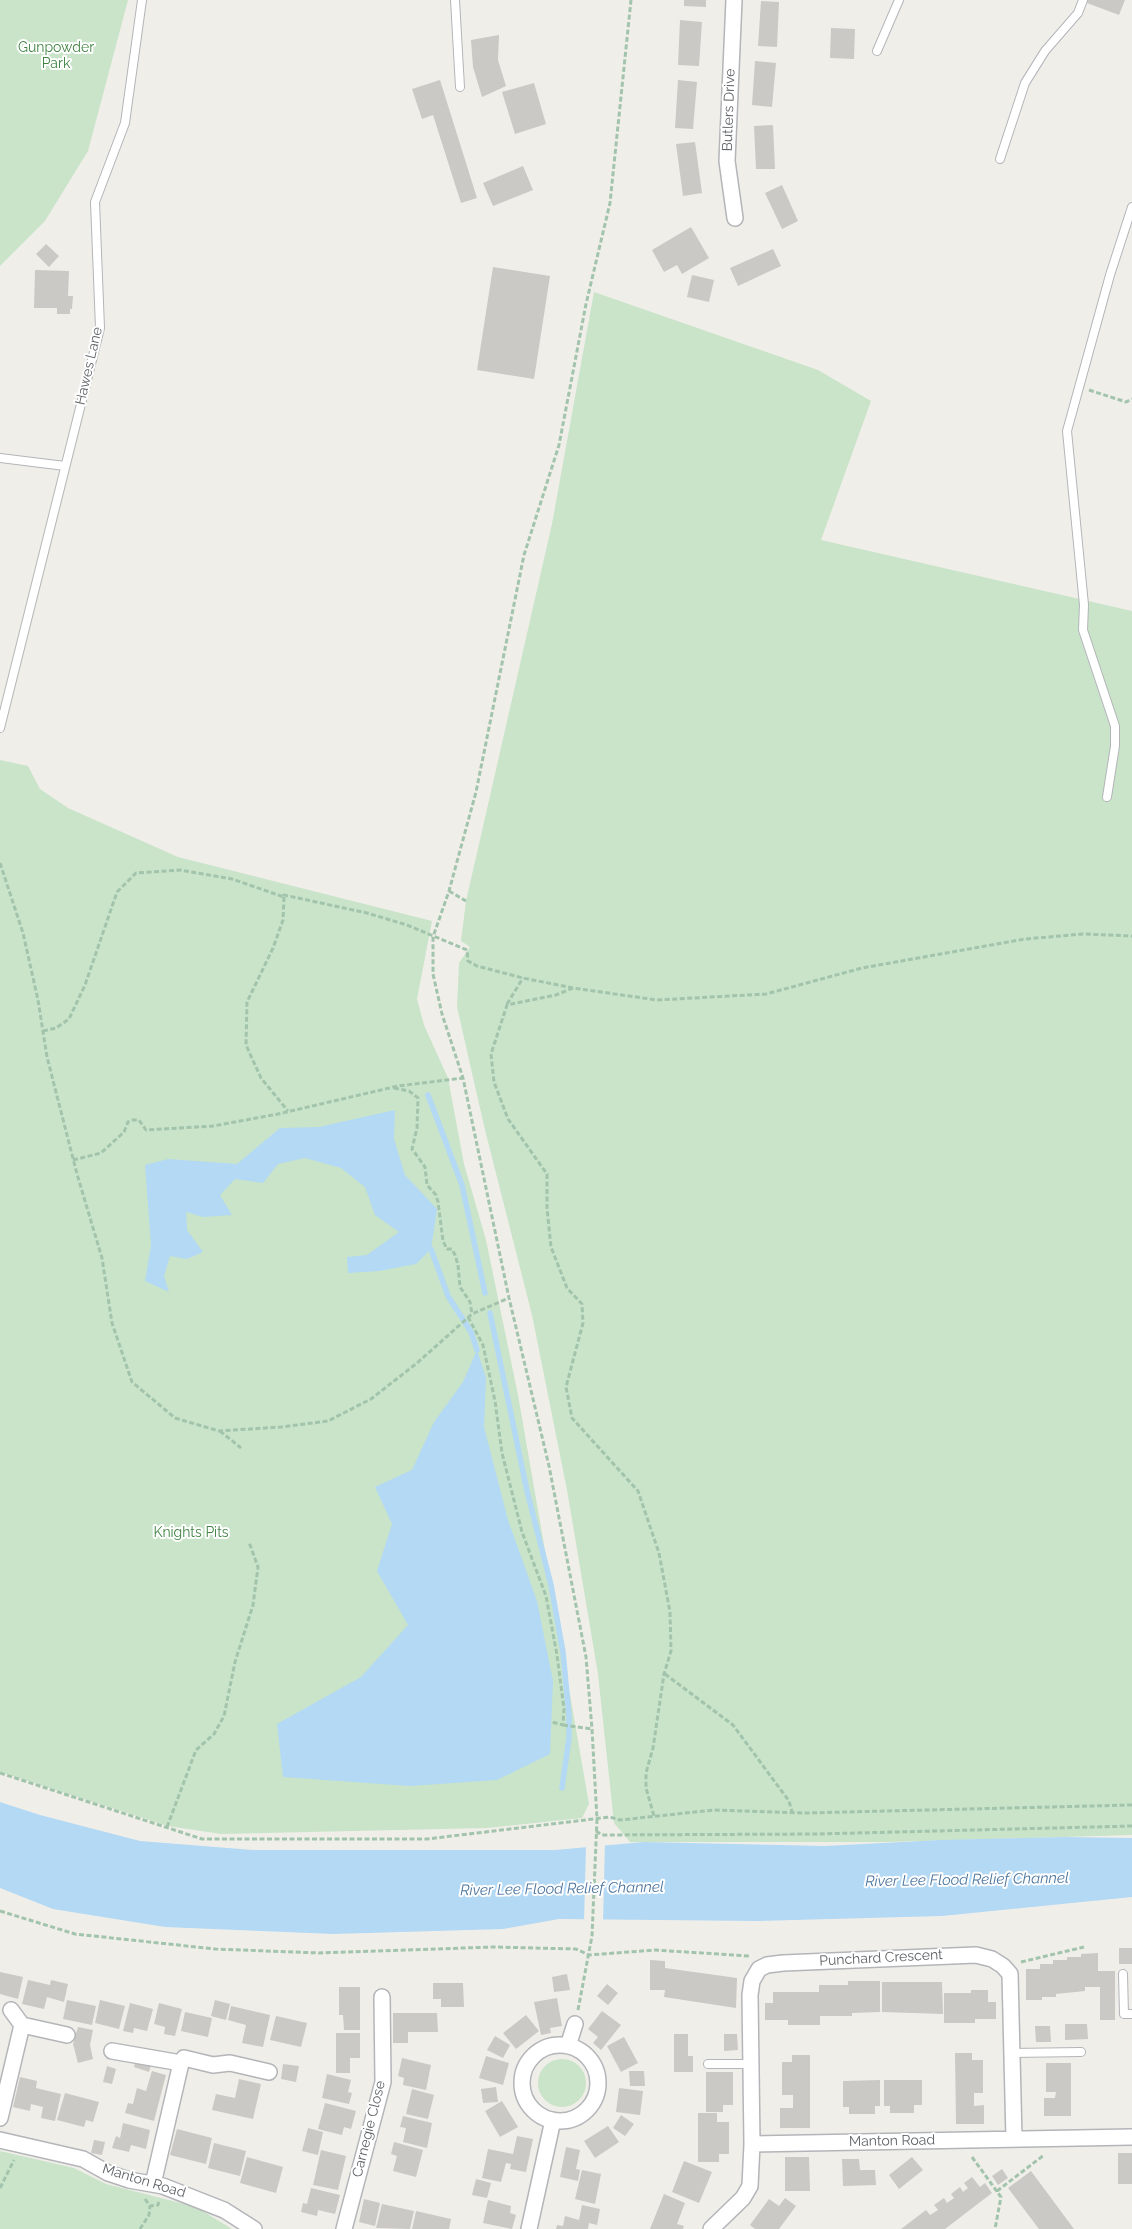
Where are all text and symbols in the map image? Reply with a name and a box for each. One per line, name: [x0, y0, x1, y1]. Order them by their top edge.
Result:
park label: Gunpowder Park: [18, 40, 94, 72]
street label: Butlers Drive: [719, 68, 739, 152]
street label: Hawes Lane: [72, 325, 106, 407]
park label: Knights Pits: [153, 1525, 229, 1541]
water label: River Lee Flood Relief Channel: [865, 1869, 1069, 1891]
water label: River Lee Flood Relief Channel: [460, 1878, 664, 1900]
street label: Punchard Crescent: [819, 1946, 943, 1970]
street label: Carnegie Close: [349, 2079, 389, 2179]
street label: Manton Road: [849, 2132, 935, 2150]
street label: Manton Road: [100, 2160, 188, 2202]

